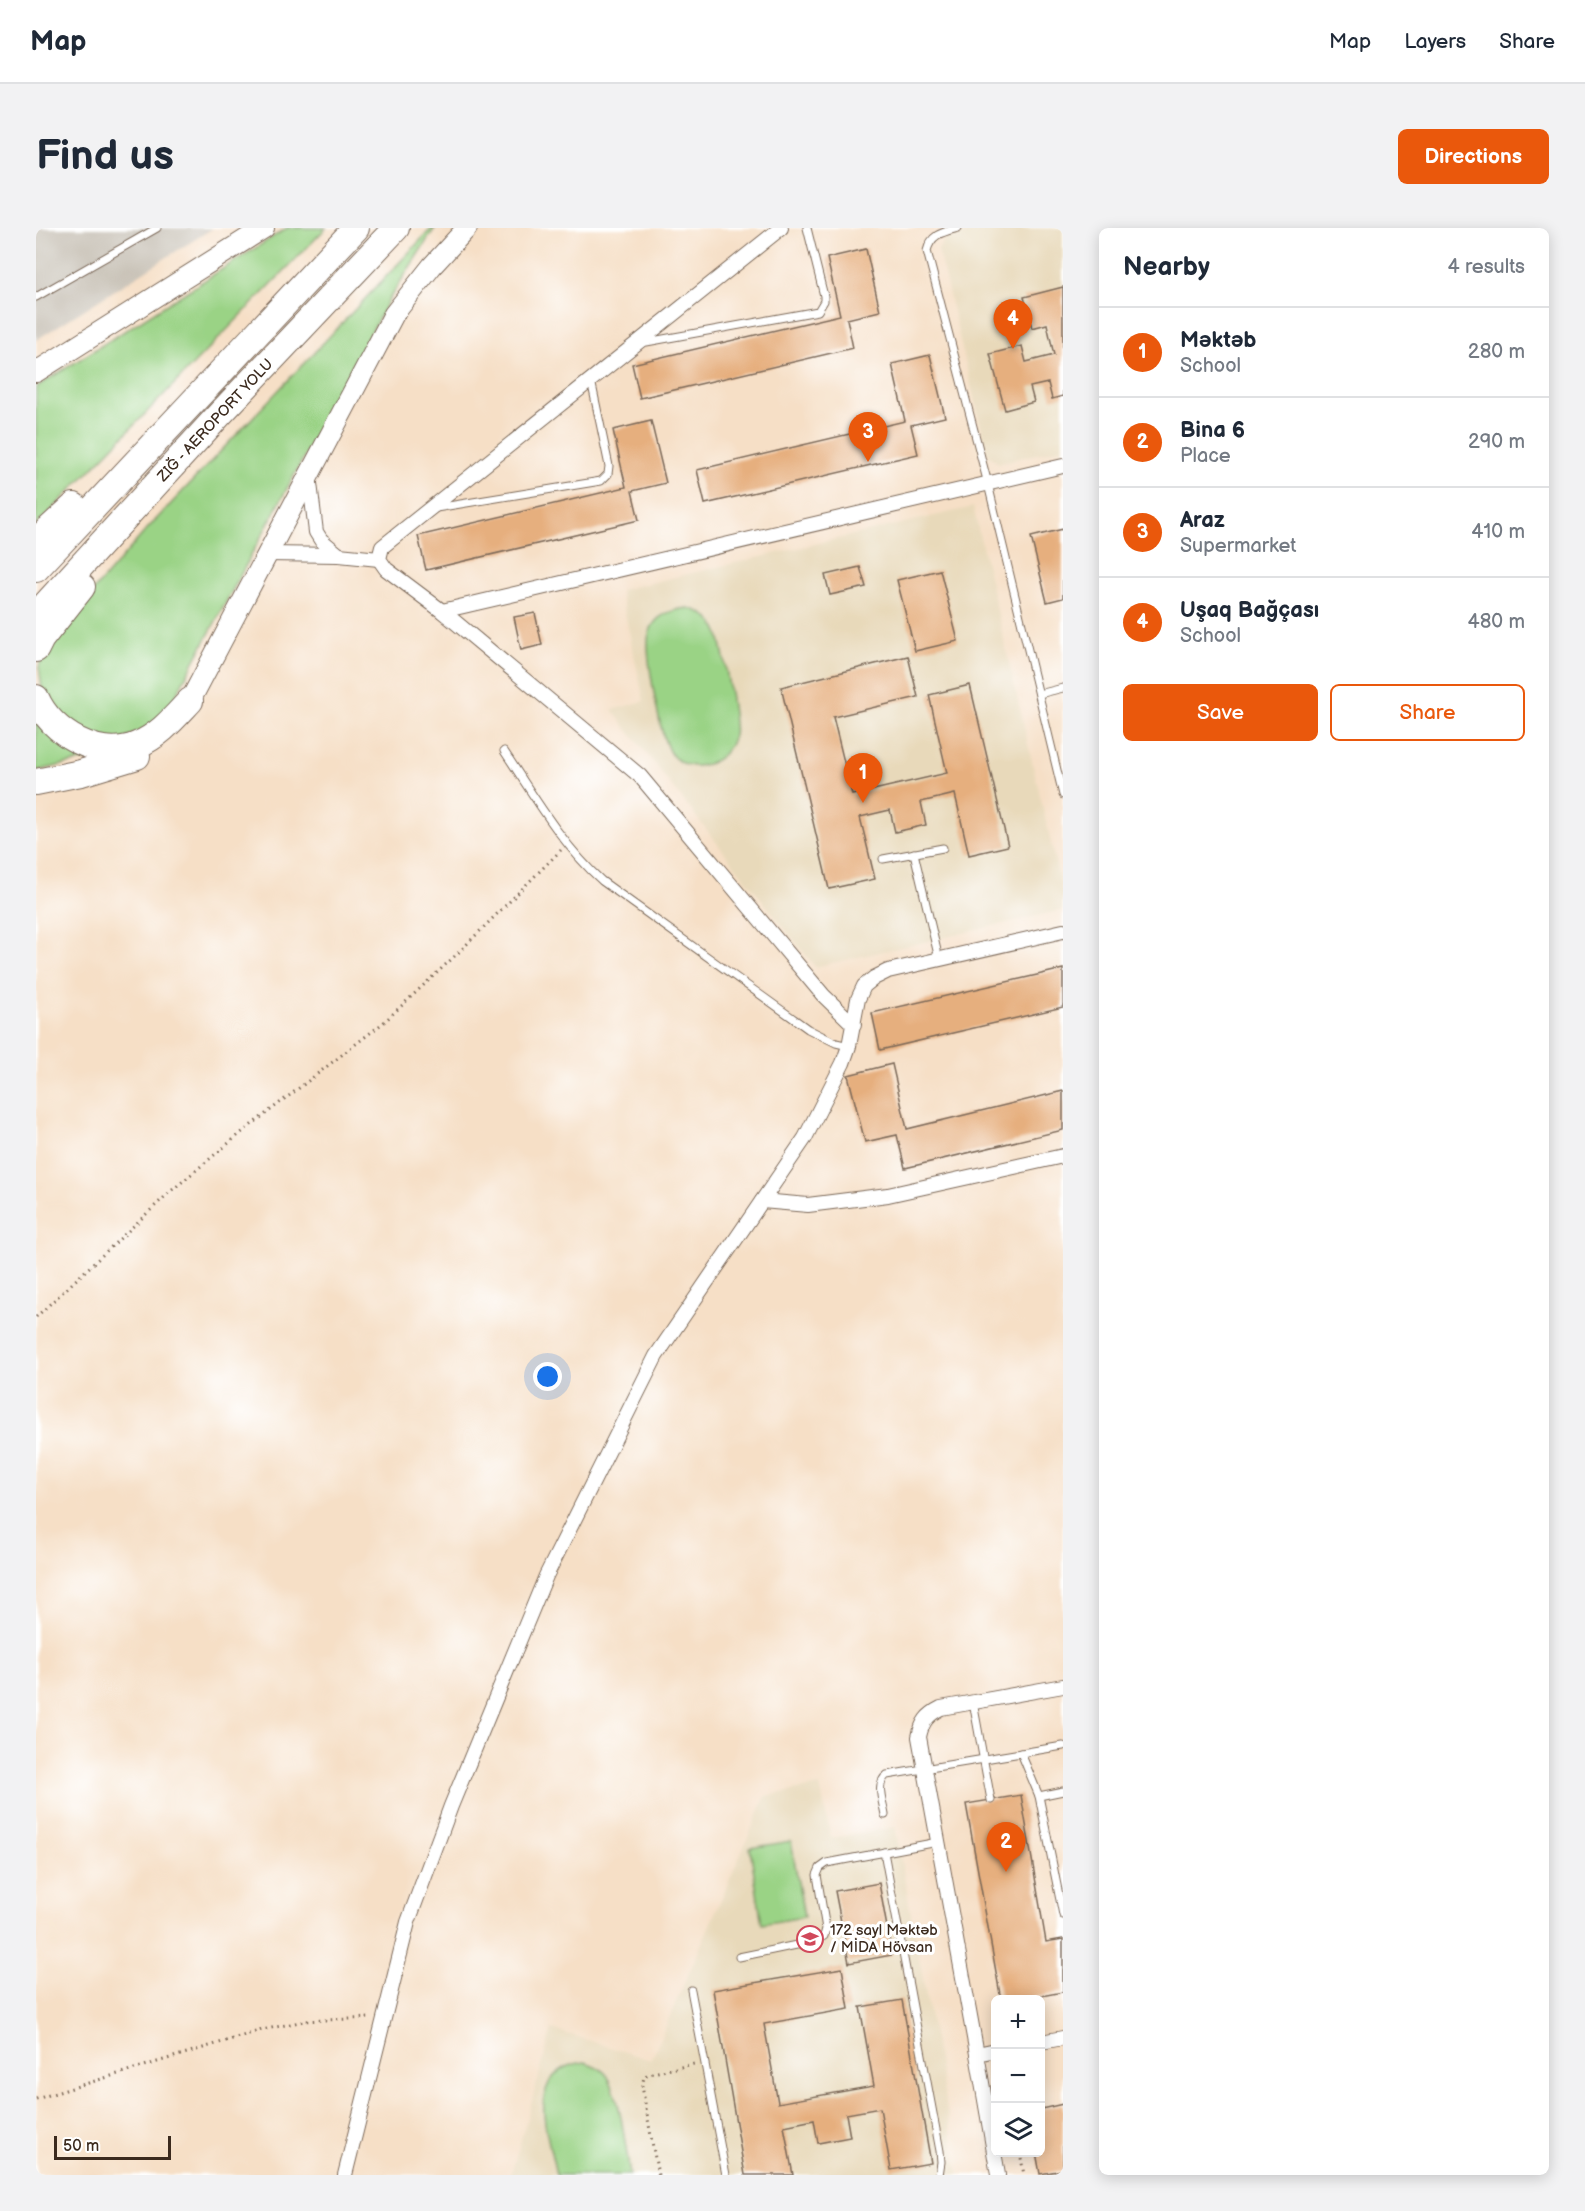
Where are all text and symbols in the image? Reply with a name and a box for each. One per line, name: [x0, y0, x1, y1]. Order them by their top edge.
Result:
text: Map: [30, 25, 86, 58]
text: Map: [1329, 29, 1371, 54]
text: Layers: [1404, 29, 1466, 54]
text: Share: [1499, 29, 1555, 54]
button: Directions: [1398, 129, 1549, 184]
text: Find us: [36, 131, 174, 182]
text: Nearby: [1123, 252, 1210, 283]
text: 4 results: [1447, 255, 1525, 279]
pin: 4: [994, 300, 1032, 349]
text: Məktəb: [1180, 327, 1257, 354]
text: 1: [1138, 340, 1147, 364]
text: 280 m: [1468, 340, 1525, 364]
street label: ZIĞ - AEROPORT YOLU: [152, 354, 277, 487]
text: School: [1180, 354, 1241, 378]
pin: 3: [848, 412, 888, 462]
text: Bina 6: [1180, 417, 1245, 444]
text: 2: [1137, 430, 1148, 454]
text: 290 m: [1468, 430, 1525, 454]
text: Place: [1180, 444, 1231, 468]
text: Araz: [1180, 507, 1225, 534]
text: 3: [1137, 520, 1148, 544]
text: 410 m: [1471, 520, 1525, 544]
text: Supermarket: [1180, 534, 1296, 558]
text: Uşaq Bağçası: [1180, 597, 1319, 624]
text: 4: [1137, 610, 1148, 634]
text: 480 m: [1467, 610, 1525, 634]
text: School: [1180, 624, 1241, 648]
button: Save: [1123, 684, 1318, 741]
button: Share: [1330, 684, 1525, 741]
pin: 1: [844, 754, 882, 803]
your location: [533, 1362, 562, 1391]
pin: 2: [986, 1822, 1026, 1872]
place label: 172 sayl Məktəb / MİDA Hövsan: [830, 1921, 938, 1957]
school or university icon: 172 sayl Məktəb / MİDA Hövsan: [795, 1924, 825, 1954]
map controls: [991, 1995, 1045, 2157]
button: +: [991, 1995, 1045, 2049]
button: −: [991, 2049, 1045, 2103]
button: layers: [991, 2103, 1045, 2157]
scale bar: [54, 2133, 171, 2160]
text: 50 m: [63, 2137, 99, 2156]

